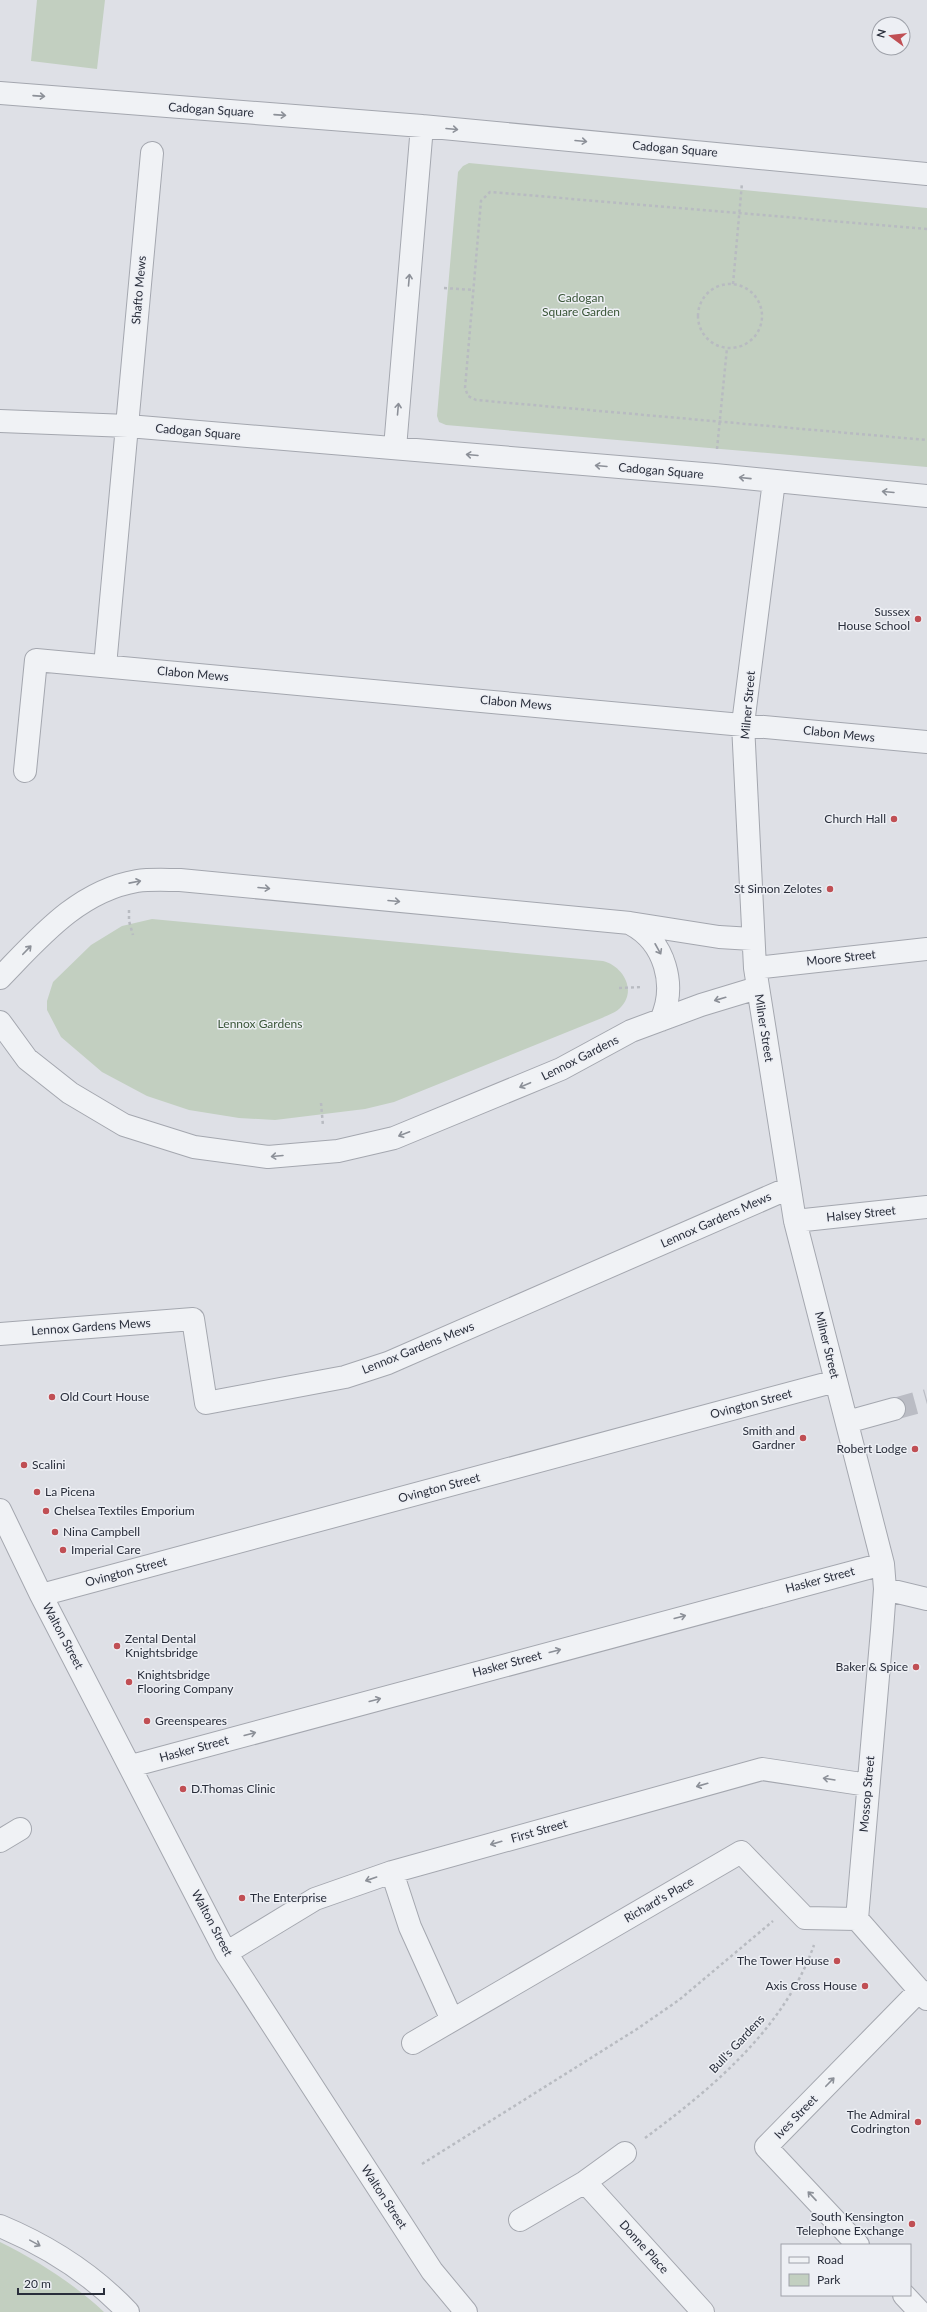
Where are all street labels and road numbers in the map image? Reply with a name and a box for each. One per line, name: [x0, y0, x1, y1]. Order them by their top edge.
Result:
street label: Cadogan Square: [168, 99, 254, 120]
street label: Cadogan Square: [632, 137, 718, 160]
street label: Shafto Mews: [128, 255, 149, 325]
street label: Cadogan Square: [155, 420, 241, 443]
street label: Cadogan Square: [618, 459, 704, 482]
street label: Clabon Mews: [157, 663, 230, 684]
street label: Milner Street: [737, 669, 758, 740]
street label: Clabon Mews: [480, 692, 553, 713]
street label: Clabon Mews: [803, 722, 876, 745]
street label: Moore Street: [806, 946, 877, 969]
street label: Milner Street: [752, 993, 777, 1064]
street label: Lennox Gardens: [539, 1032, 621, 1083]
street label: Lennox Gardens Mews: [658, 1188, 774, 1251]
street label: Halsey Street: [825, 1202, 897, 1225]
street label: Milner Street: [812, 1310, 843, 1381]
street label: Lennox Gardens Mews: [31, 1315, 151, 1338]
street label: Lennox Gardens Mews: [360, 1318, 476, 1377]
street label: Ovington Street: [708, 1385, 794, 1422]
street label: Ovington Street: [396, 1469, 482, 1506]
street label: Ovington Street: [83, 1553, 169, 1590]
street label: Hasker Street: [784, 1563, 857, 1596]
street label: Walton Street: [40, 1600, 88, 1672]
street label: Hasker Street: [471, 1647, 544, 1680]
street label: Hasker Street: [158, 1732, 231, 1765]
street label: Mossop Street: [856, 1755, 877, 1833]
street label: First Street: [509, 1815, 570, 1846]
street label: Richard's Place: [621, 1874, 696, 1926]
street label: Walton Street: [189, 1887, 237, 1959]
street label: Bull's Gardens: [706, 2011, 767, 2076]
street label: Ives Street: [771, 2091, 821, 2142]
street label: Walton Street: [358, 2162, 411, 2232]
street label: Donne Place: [617, 2217, 672, 2276]

